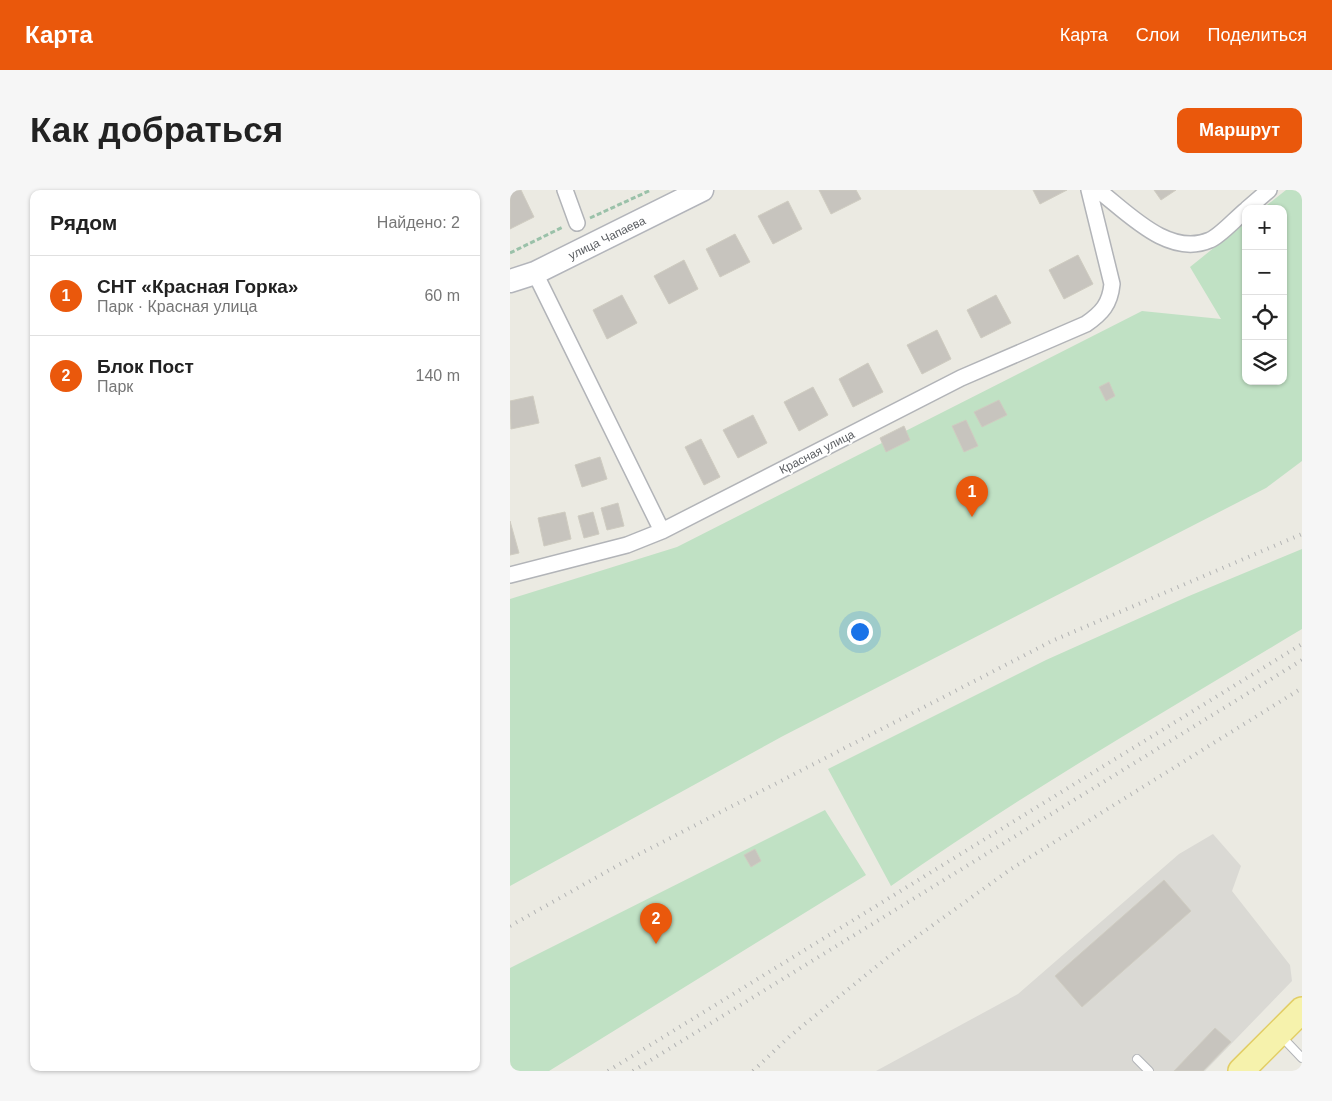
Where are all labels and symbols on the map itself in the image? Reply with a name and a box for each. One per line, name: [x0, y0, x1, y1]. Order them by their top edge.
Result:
street label: улица Чапаева: [566, 213, 648, 263]
street label: Красная улица: [777, 427, 857, 477]
pin: 1: [956, 476, 988, 517]
your location: [847, 619, 873, 645]
pin: 2: [640, 903, 672, 944]

